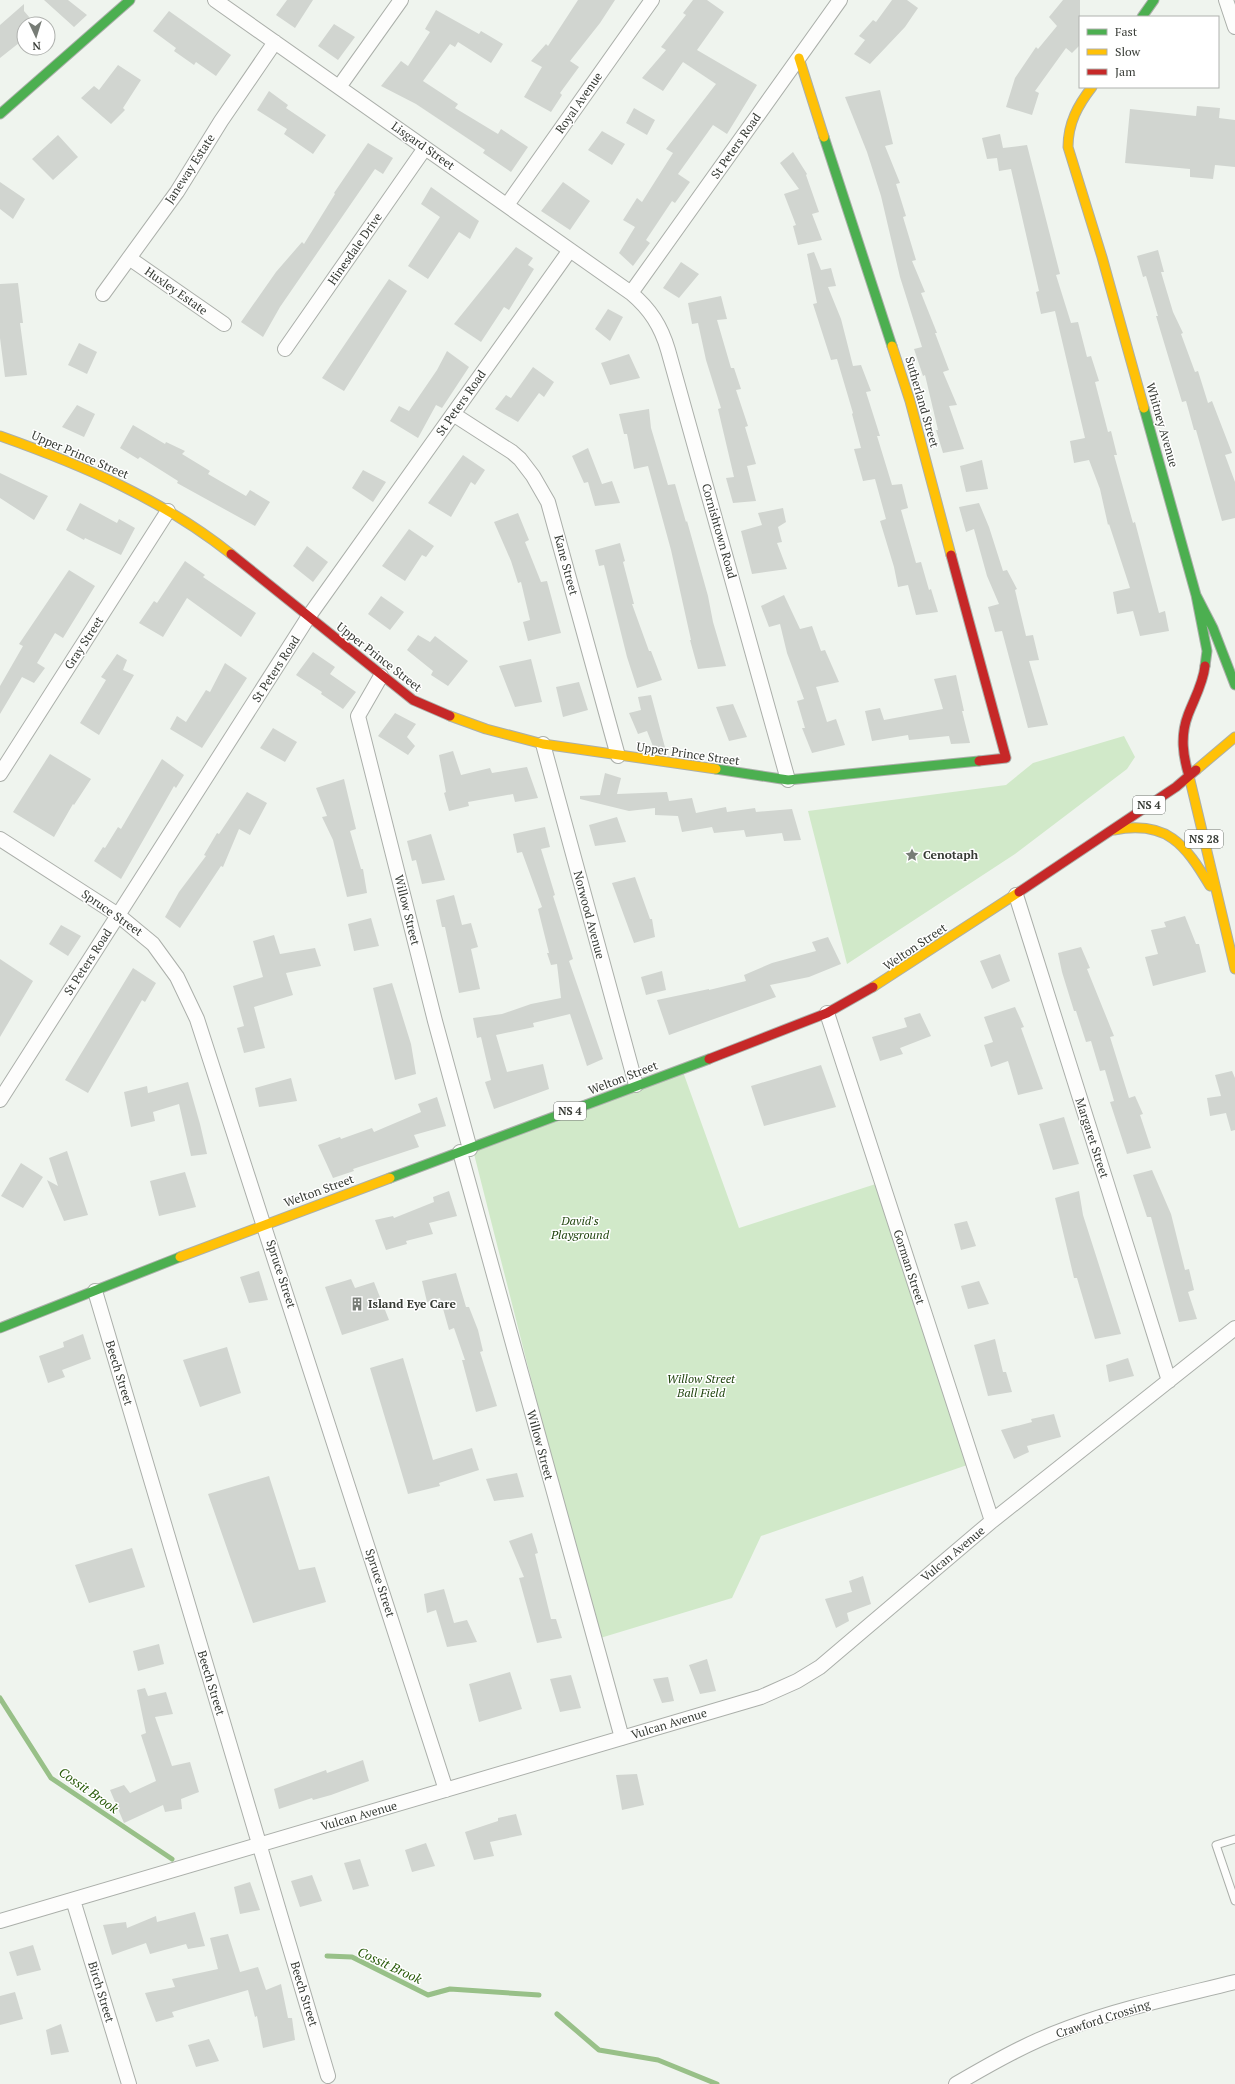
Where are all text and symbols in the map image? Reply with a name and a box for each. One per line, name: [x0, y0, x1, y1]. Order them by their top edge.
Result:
north arrow: [16, 16, 56, 56]
legend: [1079, 16, 1219, 88]
text: Fast: [1115, 24, 1138, 39]
text: N: [31, 39, 41, 53]
text: Slow: [1115, 44, 1141, 59]
text: Jam: [1115, 64, 1136, 79]
street label: Royal Avenue: [552, 69, 605, 136]
street label: St Peters Road: [707, 110, 764, 181]
street label: Lisgard Street: [389, 118, 458, 173]
street label: Janeway Estate: [161, 131, 218, 206]
street label: Hinesdale Drive: [324, 210, 385, 288]
street label: Huxley Estate: [142, 263, 211, 318]
street label: Sutherland Street: [902, 355, 943, 450]
street label: St Peters Road: [432, 367, 489, 438]
street label: Whitney Avenue: [1143, 381, 1182, 469]
street label: Upper Prince Street: [29, 427, 132, 482]
street label: Cornishtown Road: [699, 482, 740, 580]
street label: Kane Street: [551, 533, 582, 597]
street label: Gray Street: [61, 613, 106, 672]
street label: Upper Prince Street: [334, 619, 425, 695]
street label: St Peters Road: [248, 632, 303, 705]
street label: Upper Prince Street: [636, 739, 741, 768]
road number: NS 4: [1133, 796, 1165, 814]
road number: NS 28: [1185, 830, 1223, 848]
place icon: Cenotaph: [904, 847, 920, 863]
place label: Cenotaph: [923, 847, 979, 862]
street label: Norwood Avenue: [571, 869, 608, 961]
street label: Willow Street: [391, 873, 424, 947]
street label: Spruce Street: [79, 886, 146, 939]
street label: Welton Street: [880, 920, 950, 973]
street label: St Peters Road: [60, 925, 115, 998]
street label: Welton Street: [586, 1057, 660, 1098]
street label: Margaret Street: [1072, 1096, 1113, 1180]
road number: NS 4: [554, 1102, 586, 1120]
street label: Welton Street: [282, 1171, 356, 1210]
park label: David's Playground: [550, 1213, 610, 1242]
street label: Gorman Street: [890, 1227, 929, 1307]
street label: Spruce Street: [263, 1238, 300, 1310]
building icon: Island Eye Care: [349, 1296, 365, 1312]
place label: Island Eye Care: [368, 1296, 456, 1311]
street label: Beech Street: [103, 1339, 137, 1408]
park label: Willow Street Ball Field: [667, 1371, 736, 1400]
street label: Willow Street: [524, 1408, 557, 1482]
street label: Vulcan Avenue: [918, 1523, 988, 1585]
street label: Spruce Street: [362, 1547, 399, 1619]
street label: Beech Street: [195, 1649, 229, 1718]
street label: Vulcan Avenue: [629, 1705, 709, 1742]
water label: Cossit Brook: [56, 1763, 123, 1818]
street label: Vulcan Avenue: [319, 1797, 399, 1834]
water label: Cossit Brook: [355, 1942, 426, 1988]
street label: Birch Street: [85, 1959, 118, 2025]
street label: Beech Street: [288, 1960, 322, 2029]
street label: Crawford Crossing: [1054, 1996, 1153, 2041]

